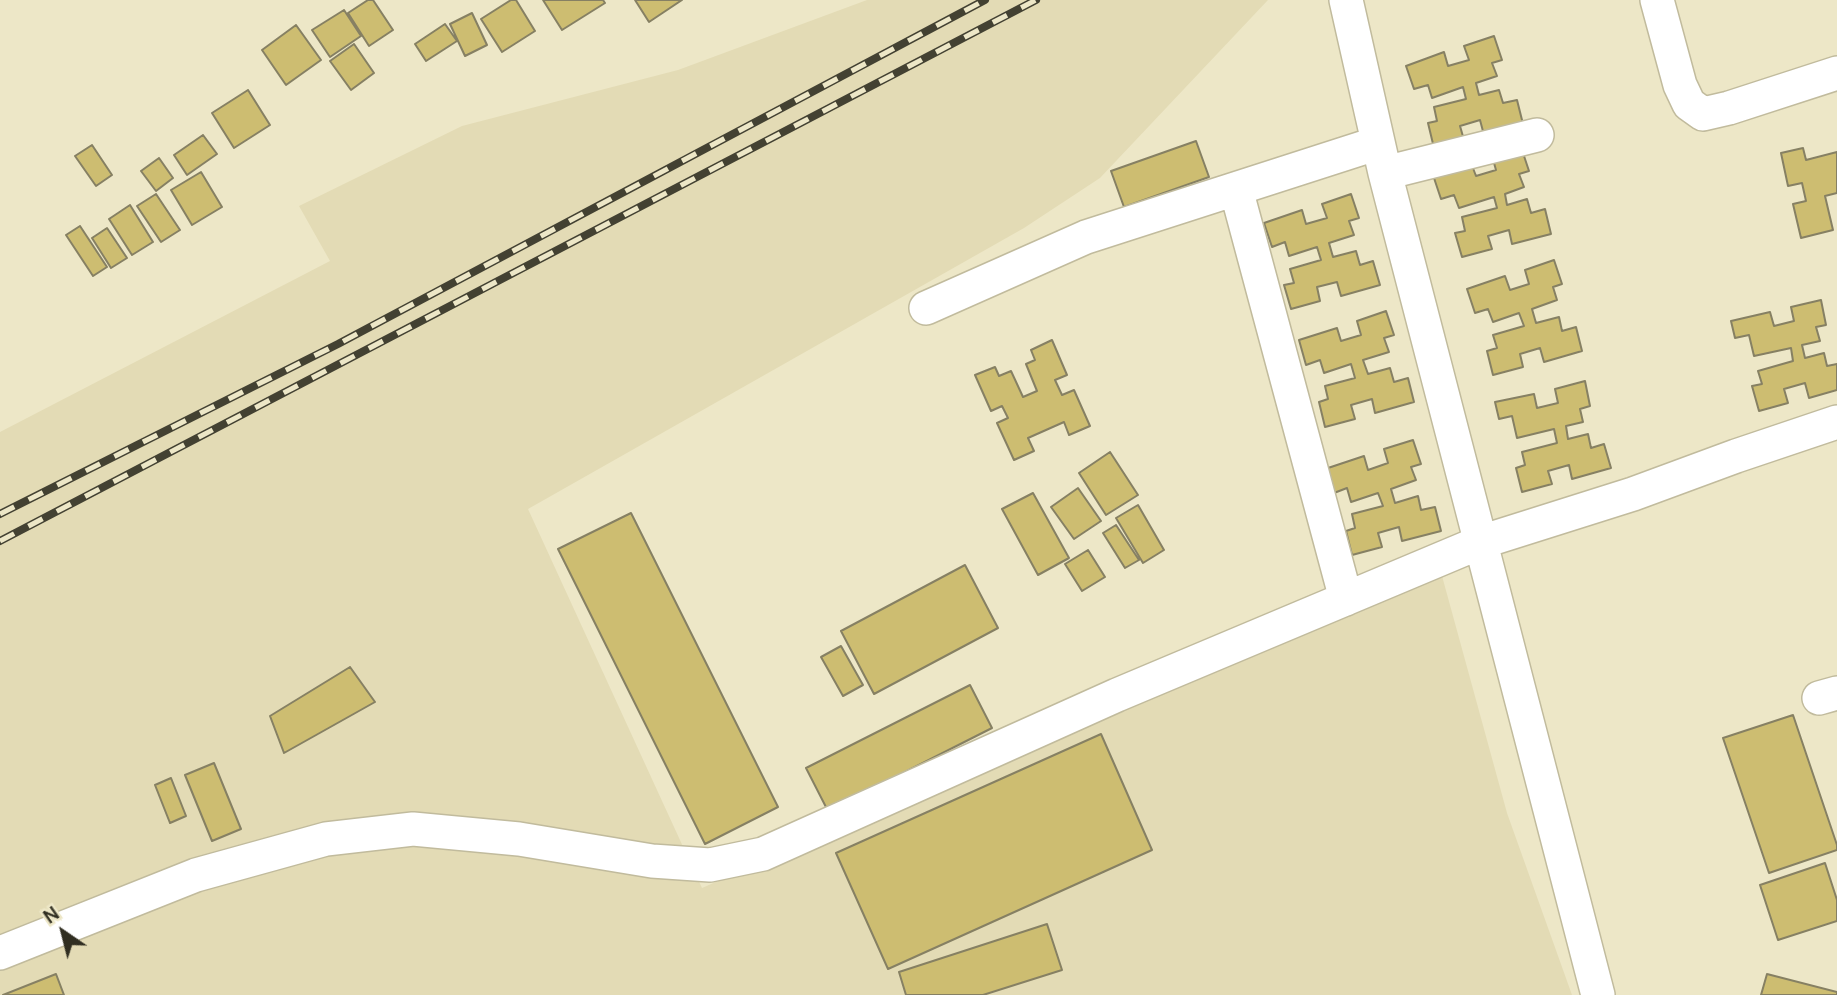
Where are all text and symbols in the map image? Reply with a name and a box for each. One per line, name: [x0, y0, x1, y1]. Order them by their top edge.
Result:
north arrow: [28, 897, 98, 967]
text: N: [38, 900, 64, 929]

